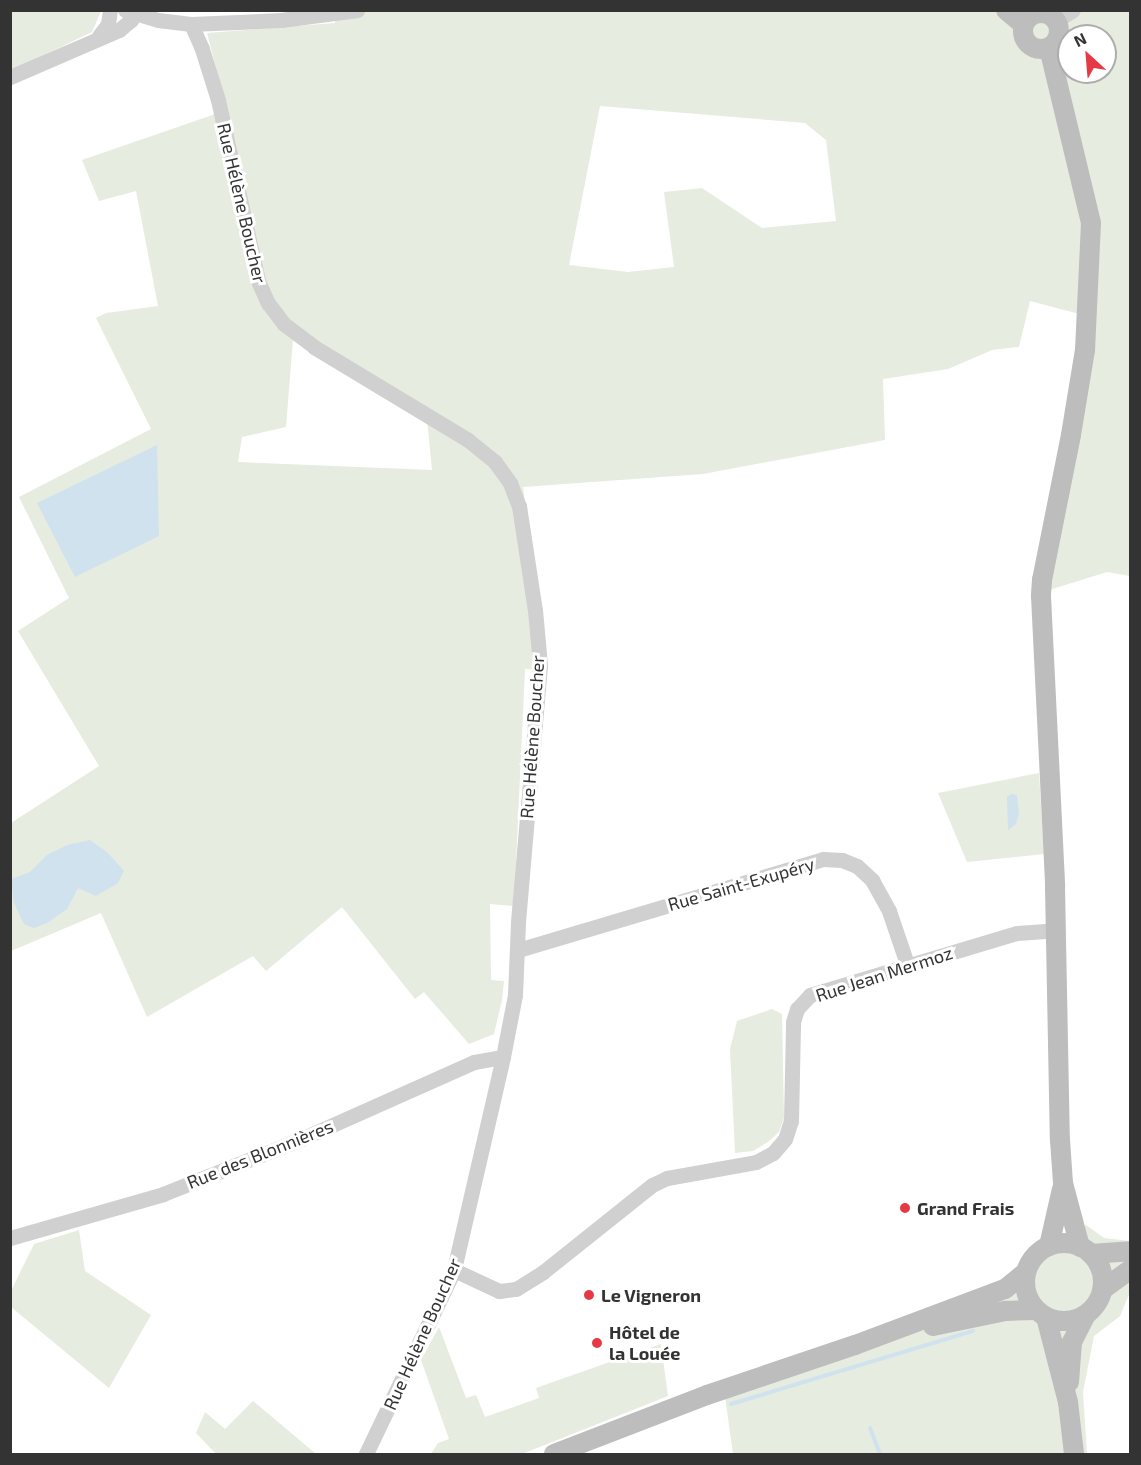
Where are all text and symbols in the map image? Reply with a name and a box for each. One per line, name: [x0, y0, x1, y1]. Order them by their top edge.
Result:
north arrow: [1057, 24, 1117, 84]
text: N: [1070, 28, 1089, 50]
street label: Rue Hélène Boucher: [213, 121, 271, 285]
street label: Rue Hélène Boucher: [516, 655, 548, 819]
street label: Rue Saint-Exupéry: [665, 853, 817, 915]
street label: Rue Jean Mermoz: [813, 942, 955, 1006]
street label: Rue des Blonnières: [184, 1115, 336, 1193]
place label: Grand Frais: [917, 1197, 1014, 1219]
marker: Grand Frais: [898, 1201, 912, 1215]
street label: Rue Hélène Boucher: [379, 1255, 465, 1413]
place label: Le Vigneron: [601, 1284, 702, 1306]
marker: Le Vigneron: [582, 1288, 596, 1302]
place label: Hôtel de la Louée: [609, 1322, 680, 1364]
marker: Hôtel de la Louée: [590, 1336, 604, 1350]

